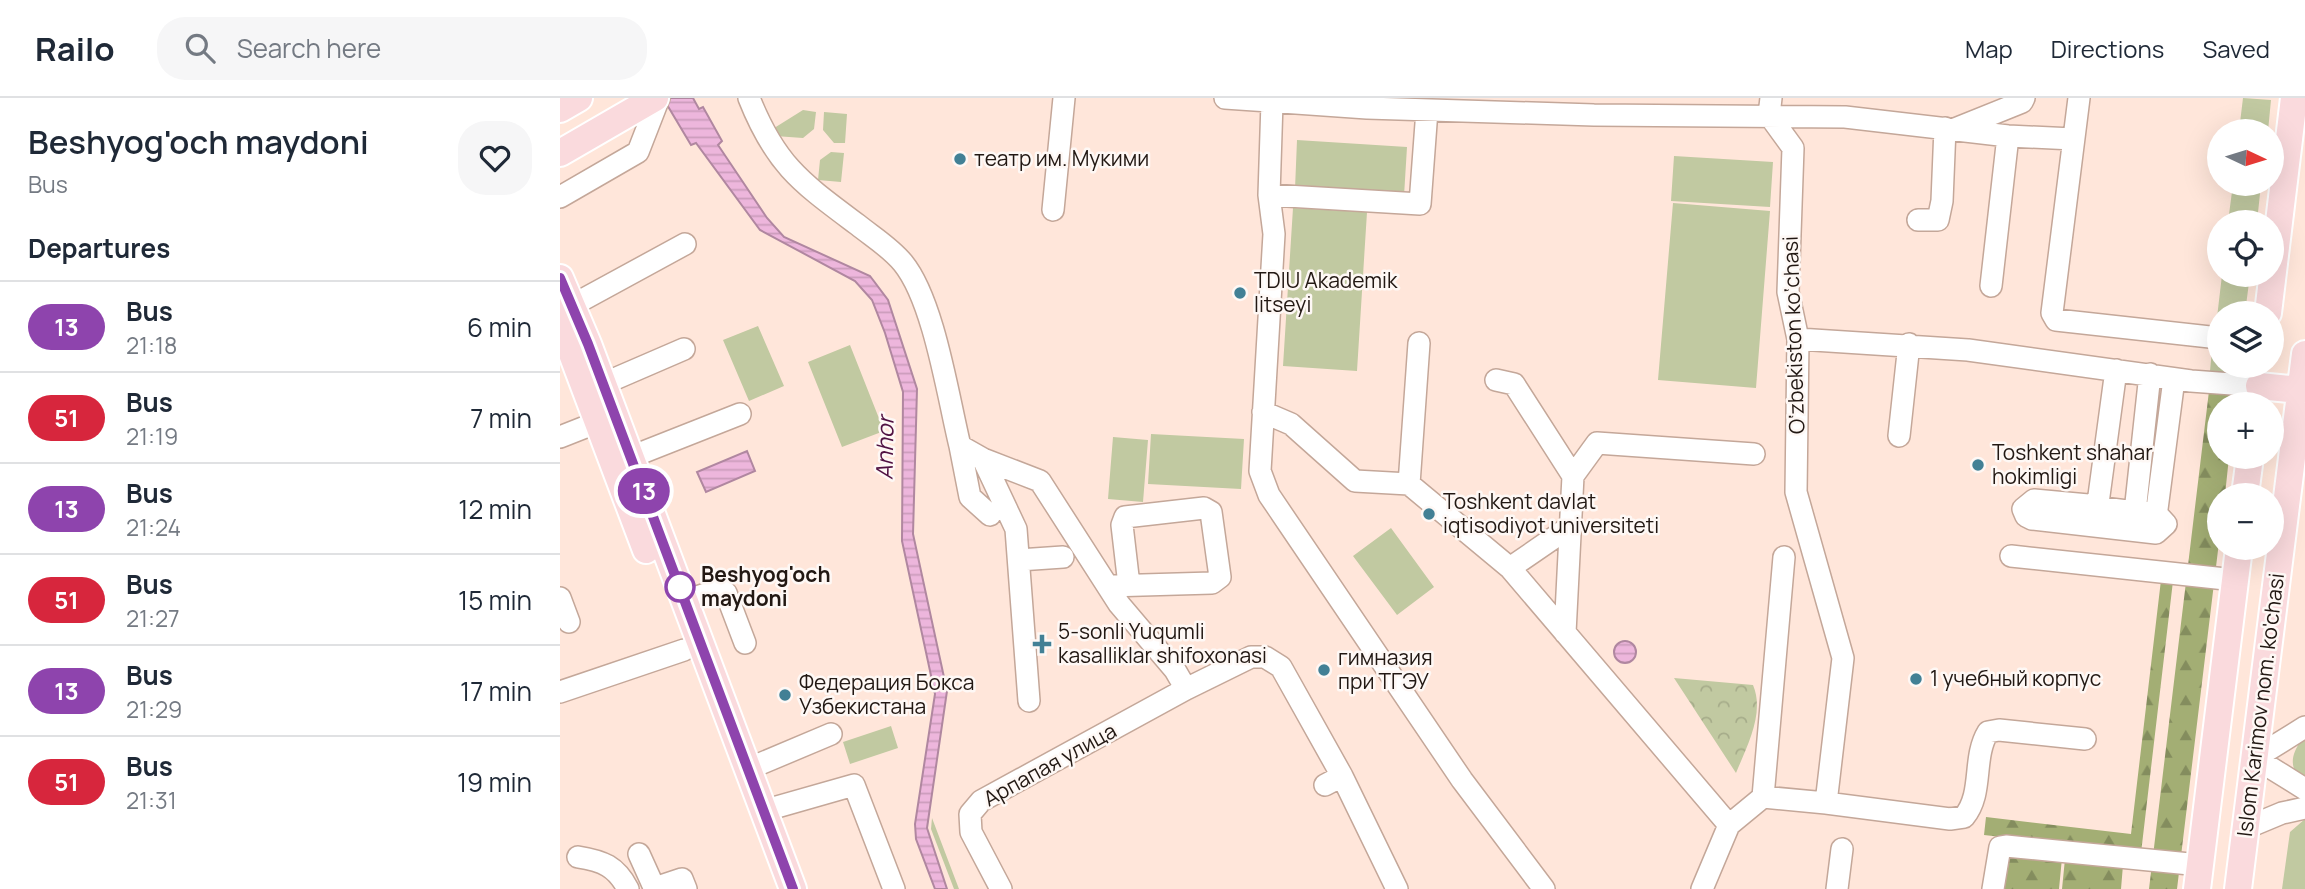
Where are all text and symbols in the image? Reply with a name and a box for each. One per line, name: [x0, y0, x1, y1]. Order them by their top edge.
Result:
search box: [157, 17, 647, 80]
text: Railo: [35, 26, 115, 71]
icon: search: [181, 29, 219, 67]
text: Search here: [237, 30, 381, 66]
text: Map: [1965, 32, 2013, 65]
text: Directions: [2051, 32, 2164, 65]
text: Saved: [2202, 32, 2270, 65]
text: Beshyog'och maydoni: [28, 119, 369, 164]
north arrow: [2207, 119, 2284, 196]
map controls: [2207, 119, 2284, 560]
button: heart: [458, 121, 532, 195]
place label: театр им. Мукими: [974, 144, 1149, 172]
marker: театр им. Мукими: [952, 151, 968, 167]
text: Bus: [28, 168, 68, 200]
button: locate: [2207, 210, 2284, 287]
text: Departures: [28, 230, 170, 266]
street label: O‘zbekiston ko‘chasi: [1776, 236, 1810, 435]
place label: TDIU Akademik litseyi: [1254, 266, 1398, 318]
marker: TDIU Akademik litseyi: [1232, 285, 1248, 301]
text: Bus: [126, 293, 173, 329]
button: layers: [2207, 301, 2284, 378]
text: 6 min: [467, 309, 532, 345]
text: 13: [54, 310, 79, 343]
text: 21:18: [126, 329, 177, 361]
text: Bus: [126, 384, 173, 420]
button: +: [2207, 392, 2284, 469]
text: 7 min: [470, 400, 532, 436]
text: 51: [54, 401, 79, 434]
water label: Anhor: [867, 413, 901, 480]
text: 21:19: [126, 420, 178, 452]
place label: Toshkent shahar hokimligi: [1992, 438, 2153, 490]
marker: Toshkent shahar hokimligi: [1970, 457, 1986, 473]
line badge: 13: [612, 468, 676, 514]
text: 13: [632, 474, 656, 507]
text: Bus: [126, 475, 173, 511]
button: −: [2207, 483, 2284, 560]
place label: Toshkent davlat iqtisodiyot universiteti: [1443, 487, 1659, 539]
text: 12 min: [458, 491, 532, 527]
text: 13: [54, 492, 79, 525]
marker: Toshkent davlat iqtisodiyot universiteti: [1421, 506, 1437, 522]
text: 21:24: [126, 511, 181, 543]
place label: Beshyog'och maydoni: [701, 560, 831, 612]
text: Bus: [126, 566, 173, 602]
street label: Islom Karimov nom. ko'chasi: [2230, 571, 2290, 838]
marker: Beshyog'och maydoni: [665, 572, 695, 602]
text: 15 min: [458, 582, 532, 618]
text: 51: [54, 583, 79, 616]
text: 21:27: [126, 602, 180, 634]
place label: 5-sonli Yuqumli kasalliklar shifoxonasi: [1058, 617, 1267, 669]
marker: 5-sonli Yuqumli kasalliklar shifoxonasi: [1032, 634, 1052, 654]
place label: гимназия при ТГЭУ: [1338, 643, 1433, 695]
text: Bus: [126, 657, 173, 693]
marker: гимназия при ТГЭУ: [1316, 662, 1332, 678]
place label: 1 учебный корпус: [1930, 664, 2101, 692]
place label: Федерация Бокса Узбекистана: [799, 668, 974, 720]
marker: 1 учебный корпус: [1908, 671, 1924, 687]
text: 17 min: [460, 673, 532, 709]
text: 13: [54, 674, 79, 707]
marker: Федерация Бокса Узбекистана: [777, 687, 793, 703]
text: 21:29: [126, 693, 182, 725]
street label: Арпапая улица: [978, 716, 1121, 812]
text: Bus: [126, 748, 173, 784]
text: 19 min: [457, 764, 532, 800]
text: 51: [54, 765, 79, 798]
text: 21:31: [126, 784, 177, 816]

